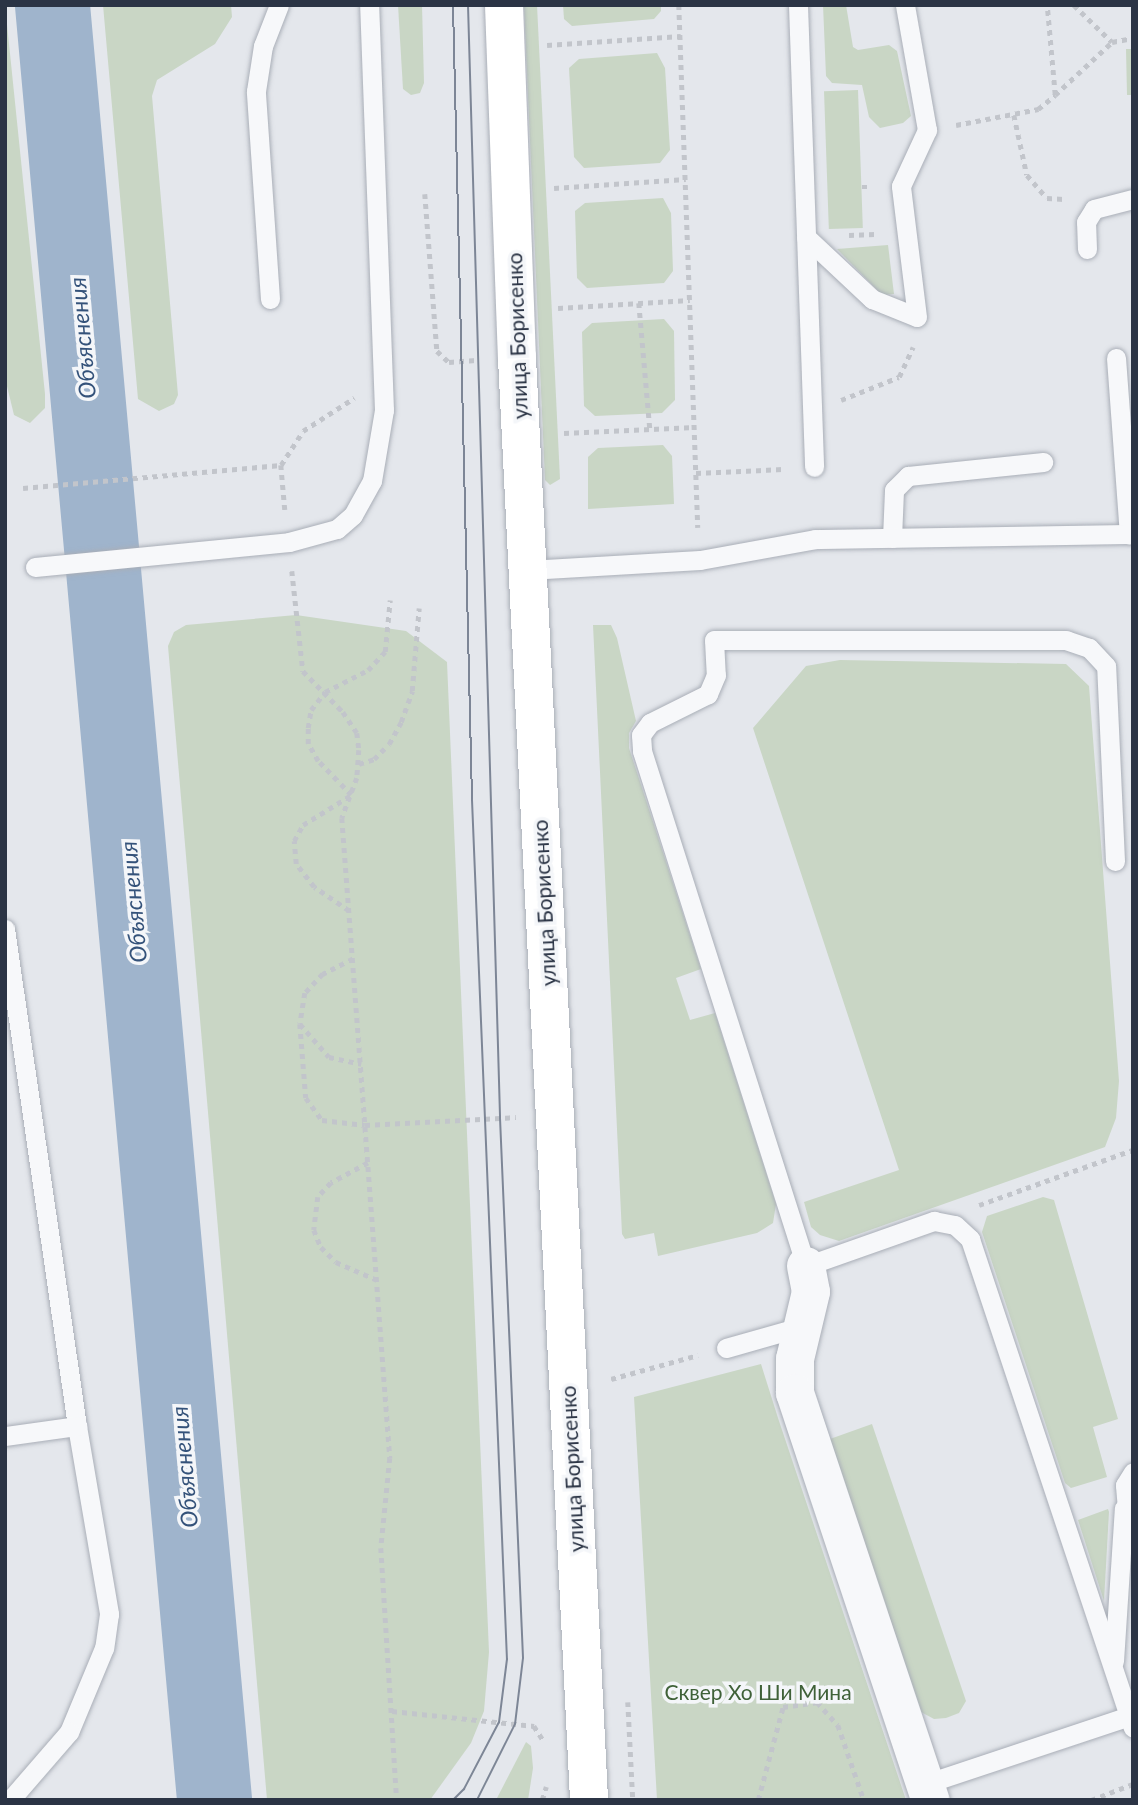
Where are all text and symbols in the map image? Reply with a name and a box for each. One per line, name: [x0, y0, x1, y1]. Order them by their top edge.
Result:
street label: улица Борисенко: [502, 252, 532, 420]
water label: Объяснения: [63, 276, 101, 400]
street label: улица Борисенко: [527, 819, 561, 987]
water label: Объяснения: [114, 840, 152, 964]
street label: улица Борисенко: [555, 1385, 589, 1553]
water label: Объяснения: [165, 1405, 203, 1529]
park label: Сквер Хо Ши Мина: [664, 1679, 852, 1705]

